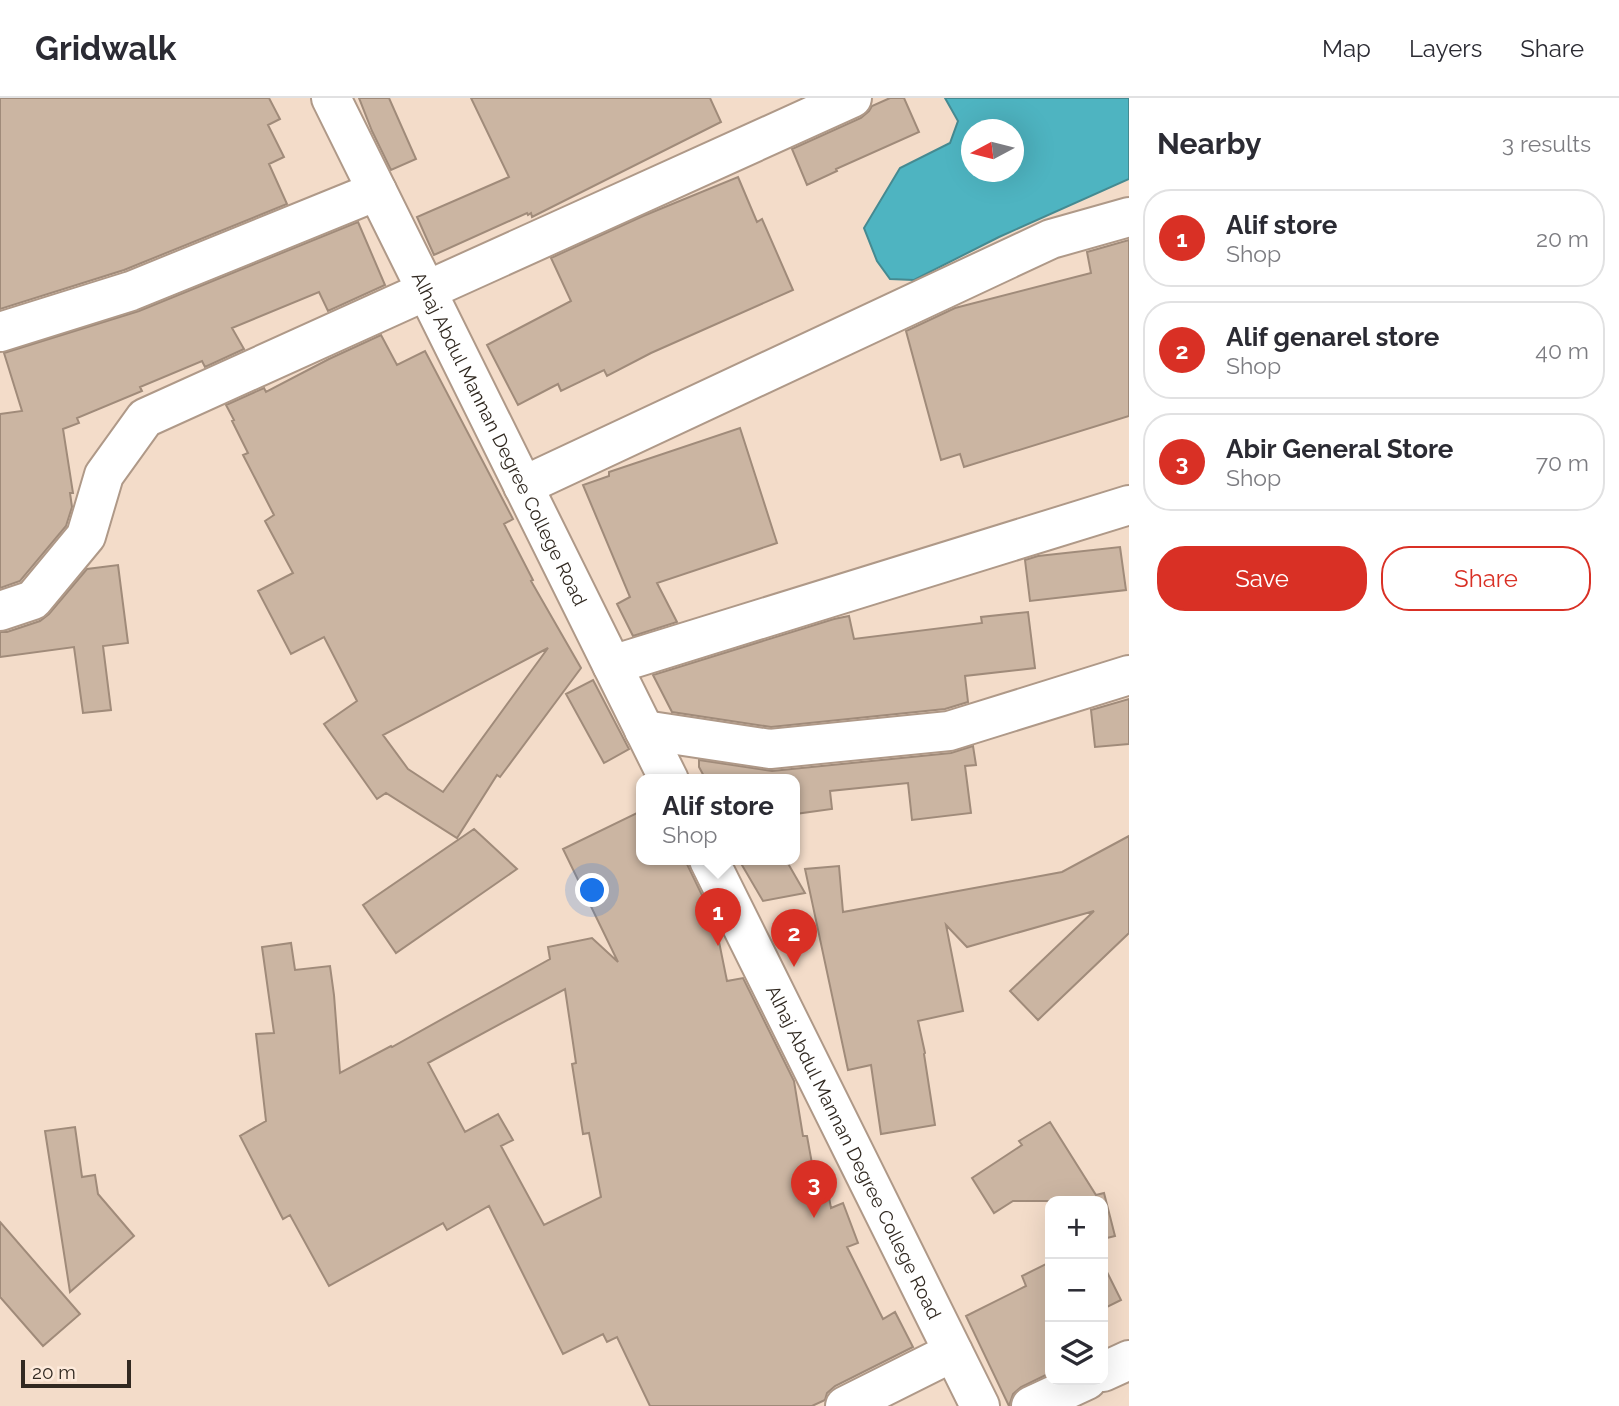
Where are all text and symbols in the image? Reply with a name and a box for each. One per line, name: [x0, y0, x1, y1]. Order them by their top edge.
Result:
text: Gridwalk: [35, 29, 176, 68]
text: Map: [1322, 34, 1371, 63]
text: Layers: [1409, 34, 1482, 63]
text: Share: [1520, 34, 1584, 63]
north arrow: [961, 119, 1024, 182]
text: Nearby: [1157, 126, 1261, 161]
text: 3 results: [1502, 130, 1591, 157]
text: Alif store: [1226, 210, 1337, 240]
text: 1: [1176, 225, 1188, 252]
text: 20 m: [1536, 225, 1589, 252]
text: Shop: [1226, 240, 1281, 267]
street label: Alhaj Abdul Mannan Degree College Road: [408, 268, 592, 609]
text: Alif genarel store: [1226, 322, 1439, 352]
text: 2: [1176, 337, 1188, 364]
text: 40 m: [1535, 337, 1589, 364]
text: Shop: [1226, 352, 1281, 379]
text: Abir General Store: [1226, 434, 1453, 464]
text: 3: [1176, 449, 1188, 476]
text: 70 m: [1536, 449, 1589, 476]
text: Shop: [1226, 464, 1281, 491]
button: Save: [1157, 546, 1367, 611]
button: Share: [1381, 546, 1591, 611]
popup: [636, 774, 800, 865]
text: Alif store: [662, 791, 774, 821]
text: Shop: [662, 821, 718, 848]
your location: [575, 873, 609, 907]
pin: 1: [695, 888, 741, 946]
pin: 2: [771, 909, 817, 967]
street label: Alhaj Abdul Mannan Degree College Road: [762, 981, 946, 1323]
pin: 3: [791, 1160, 837, 1218]
map controls: [1045, 1196, 1108, 1385]
button: +: [1045, 1196, 1108, 1259]
button: −: [1045, 1259, 1108, 1322]
button: layers: [1045, 1322, 1108, 1385]
scale bar: [21, 1357, 131, 1389]
text: 20 m: [32, 1361, 76, 1383]

